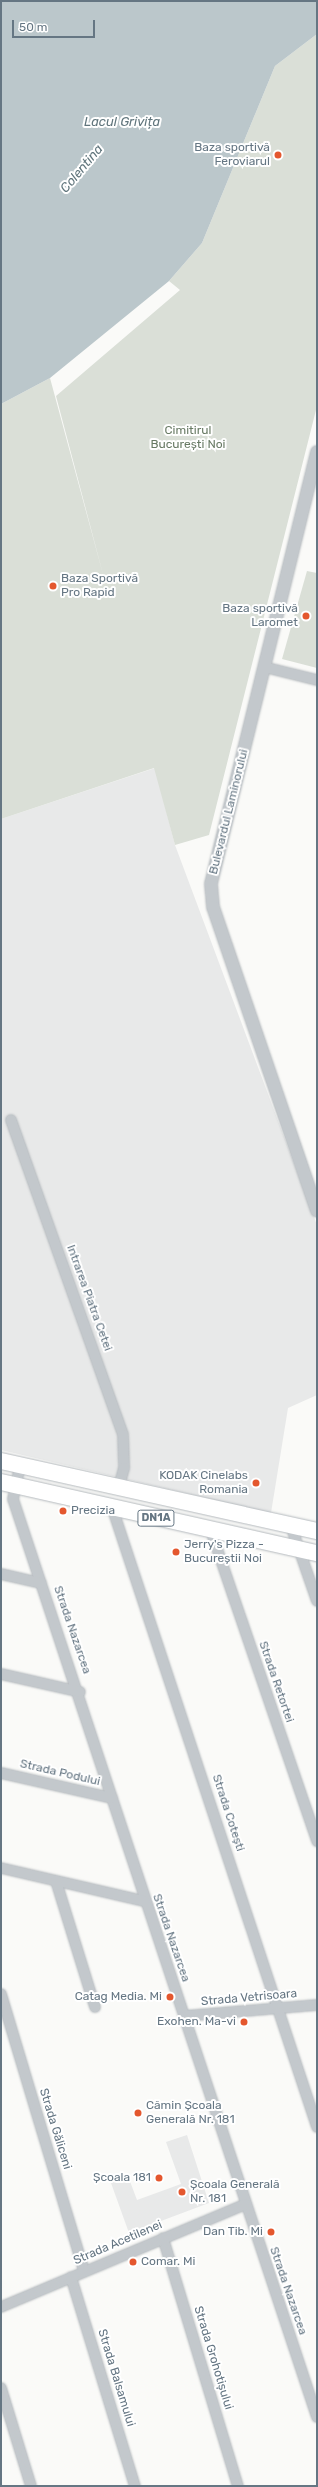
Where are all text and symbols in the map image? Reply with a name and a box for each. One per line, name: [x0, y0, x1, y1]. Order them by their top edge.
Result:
scale bar: [14, 12, 97, 38]
text: 50 m: [19, 20, 47, 34]
water label: Lacul Grivița: [84, 114, 160, 130]
place label: Baza sportivă Feroviarul: [194, 141, 270, 169]
water label: Colentina: [57, 142, 107, 196]
marker: Baza sportivă Feroviarul: [273, 150, 283, 160]
park label: Cimitirul București Noi: [150, 424, 226, 452]
place label: Baza Sportivă Pro Rapid: [61, 572, 138, 600]
marker: Baza Sportivă Pro Rapid: [48, 581, 58, 591]
place label: Baza sportivă Laromet: [222, 602, 298, 630]
marker: Baza sportivă Laromet: [301, 611, 311, 621]
street label: Bulevardul Laminorului: [206, 748, 252, 876]
street label: Intrarea Piatra Cetei: [63, 1243, 115, 1353]
place label: KODAK Cinelabs Romania: [159, 1469, 248, 1497]
marker: KODAK Cinelabs Romania: [251, 1478, 261, 1488]
place label: Precizia: [71, 1504, 115, 1518]
marker: Precizia: [58, 1506, 68, 1516]
road number: DN1A: [137, 1509, 175, 1527]
place label: Jerry's Pizza - Bucureștii Noi: [184, 1538, 264, 1566]
marker: Jerry's Pizza - Bucureștii Noi: [171, 1547, 181, 1557]
street label: Strada Nazarcea: [50, 1584, 94, 1676]
street label: Strada Retortei: [255, 1640, 297, 1724]
street label: Strada Podului: [18, 1757, 102, 1789]
street label: Strada Cotești: [209, 1773, 247, 1853]
street label: Strada Nazarcea: [149, 1892, 193, 1984]
street label: Strada Vetrisoara: [200, 1987, 298, 2009]
place label: Catag Media. Mi: [75, 1990, 162, 2004]
marker: Catag Media. Mi: [165, 1992, 175, 2002]
place label: Exohen. Ma-vi: [157, 2015, 236, 2029]
marker: Exohen. Ma-vi: [239, 2017, 249, 2027]
street label: Strada Găliceni: [36, 2087, 74, 2171]
place label: Cămin Școala Generală Nr. 181: [146, 2099, 235, 2127]
marker: Cămin Școala Generală Nr. 181: [133, 2108, 143, 2118]
place label: Școala 181: [93, 2171, 151, 2185]
marker: Școala 181: [154, 2173, 164, 2183]
place label: Școala Generală Nr. 181: [190, 2178, 280, 2206]
marker: Școala Generală Nr. 181: [177, 2187, 187, 2197]
street label: Strada Acetilenei: [71, 2218, 165, 2268]
place label: Dan Tib. Mi: [203, 2225, 263, 2239]
marker: Dan Tib. Mi: [266, 2227, 276, 2237]
street label: Strada Nazarcea: [266, 2245, 310, 2337]
place label: Comar. Mi: [141, 2255, 195, 2269]
marker: Comar. Mi: [128, 2257, 138, 2267]
street label: Strada Grohotișului: [190, 2304, 236, 2412]
street label: Strada Balsamului: [94, 2328, 138, 2428]

